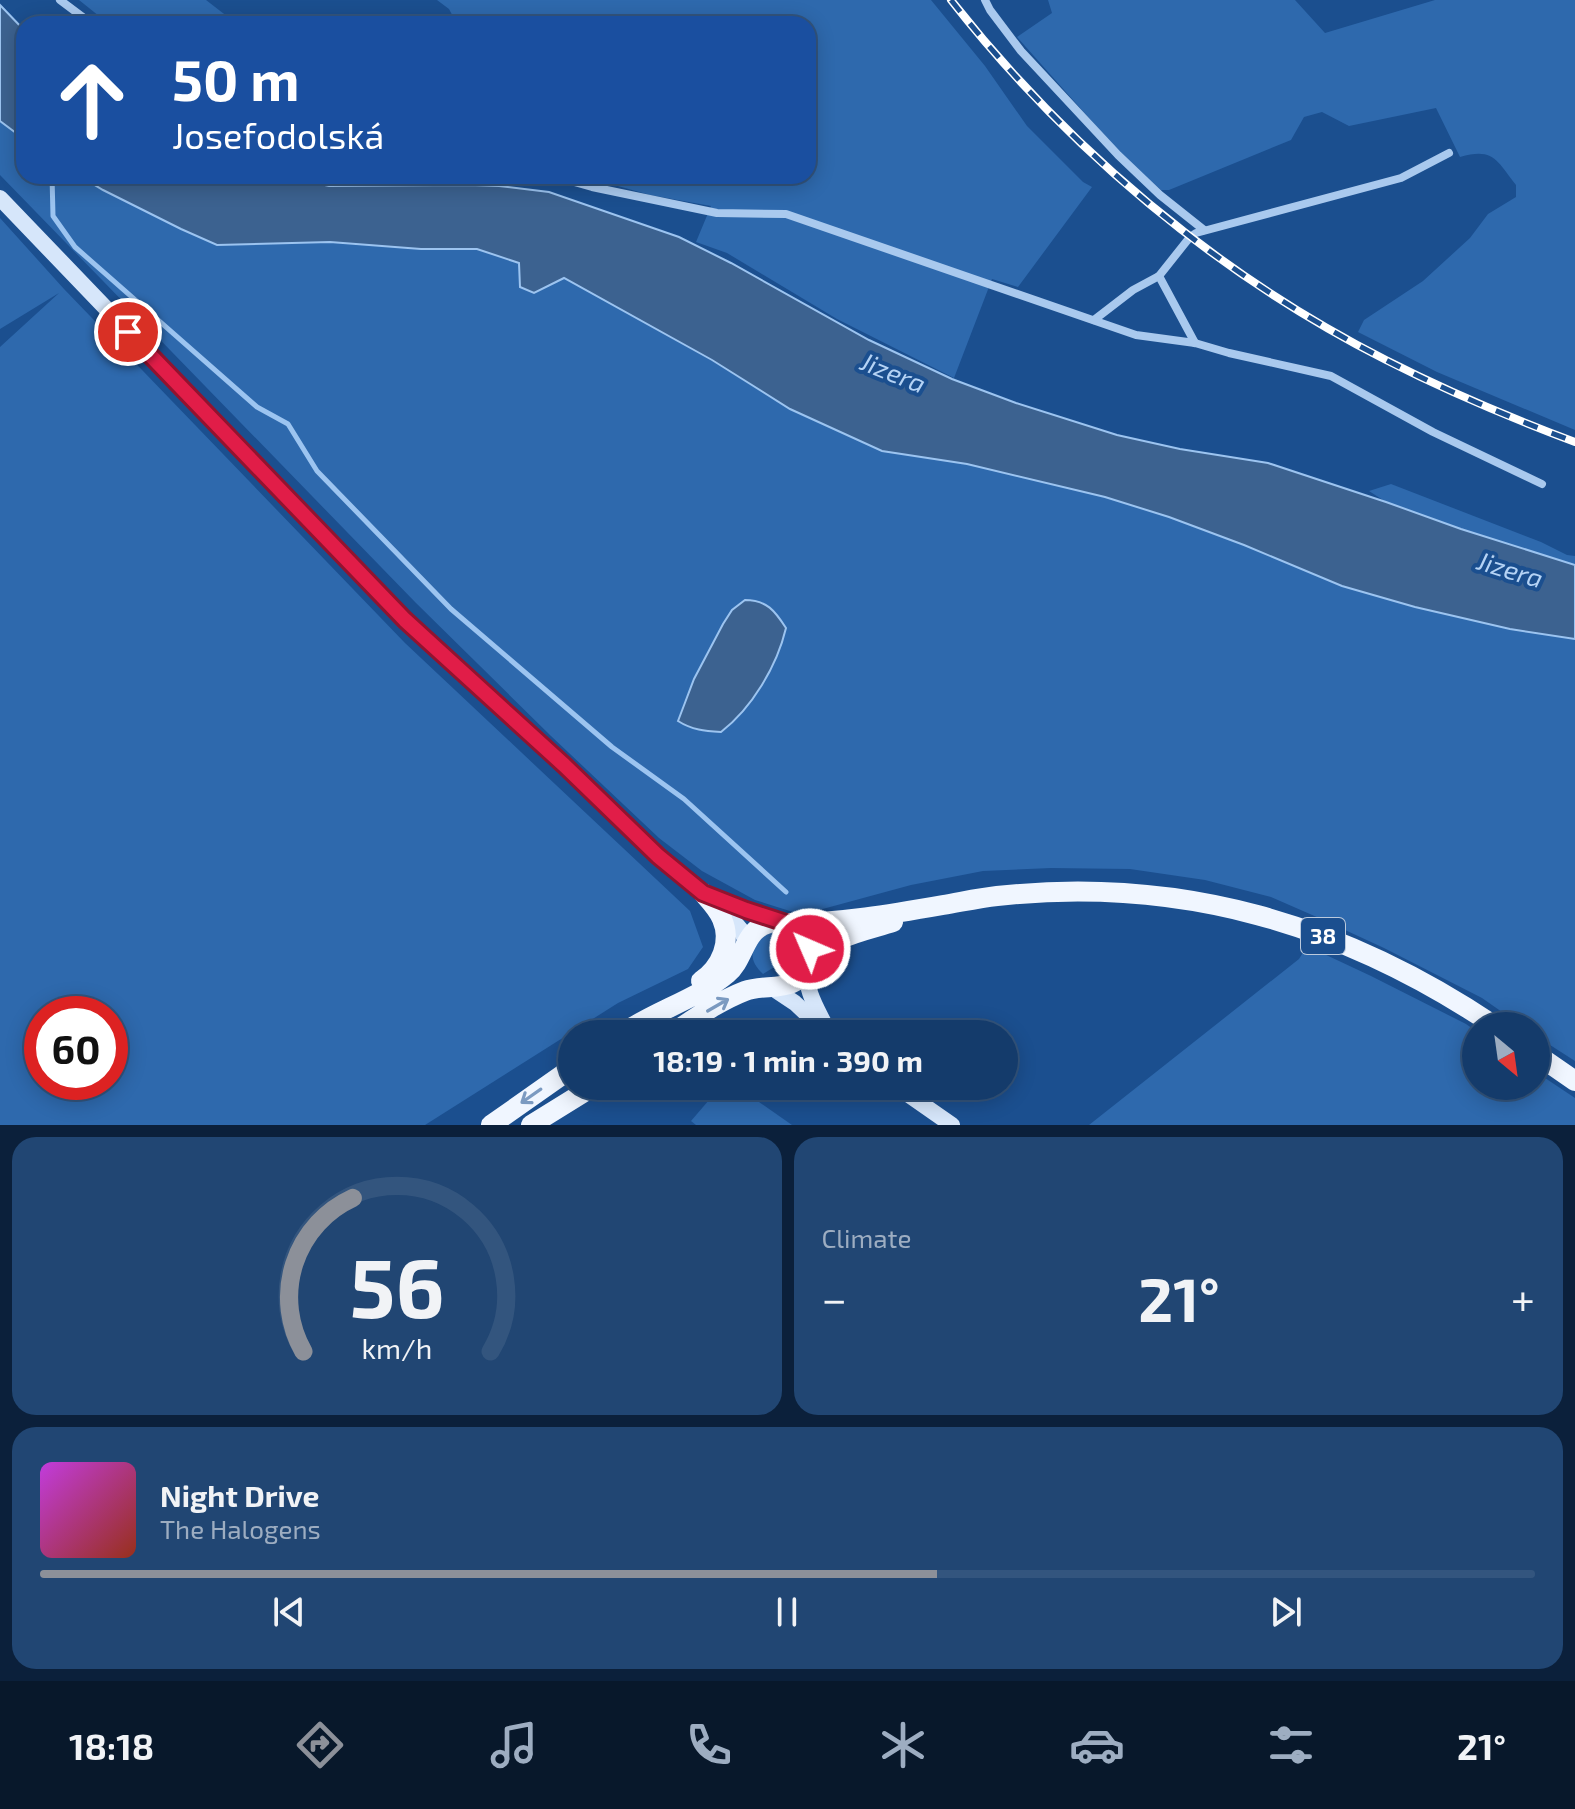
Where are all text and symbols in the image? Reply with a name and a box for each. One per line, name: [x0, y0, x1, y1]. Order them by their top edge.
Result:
text: 50 m: [172, 45, 300, 112]
icon: ahead: [40, 48, 144, 152]
text: Josefodolská: [172, 113, 384, 156]
pin: [94, 298, 162, 366]
icon: arrive: [106, 310, 150, 354]
water label: Jizera: [856, 344, 931, 399]
water label: Jizera: [1473, 544, 1547, 593]
position arrow: [768, 907, 852, 991]
road number: 38: [1301, 918, 1345, 954]
speed limit sign: 60: [24, 996, 128, 1100]
one-way arrow: [706, 997, 729, 1013]
north arrow: [1462, 1012, 1550, 1100]
map controls: [1462, 1012, 1550, 1100]
text: 18:19 · 1 min · 390 m: [653, 1042, 923, 1078]
one-way arrow: [521, 1088, 543, 1104]
text: Climate: [822, 1222, 911, 1253]
text: 56: [349, 1235, 444, 1335]
text: 21°: [1138, 1262, 1220, 1334]
text: −: [822, 1271, 847, 1324]
text: +: [1511, 1271, 1535, 1324]
text: km/h: [361, 1330, 432, 1365]
text: Night Drive: [160, 1477, 319, 1513]
text: The Halogens: [160, 1513, 321, 1544]
icon: previous: [267, 1590, 311, 1634]
icon: pause: [765, 1590, 809, 1634]
icon: next: [1264, 1590, 1308, 1634]
icon: directions: [292, 1717, 348, 1773]
icon: music: [486, 1717, 542, 1773]
icon: phone: [681, 1717, 737, 1773]
icon: climate: [875, 1717, 931, 1773]
icon: car: [1069, 1717, 1125, 1773]
icon: filters: [1263, 1717, 1319, 1773]
text: 18:18: [69, 1724, 154, 1767]
text: 21°: [1457, 1724, 1506, 1767]

